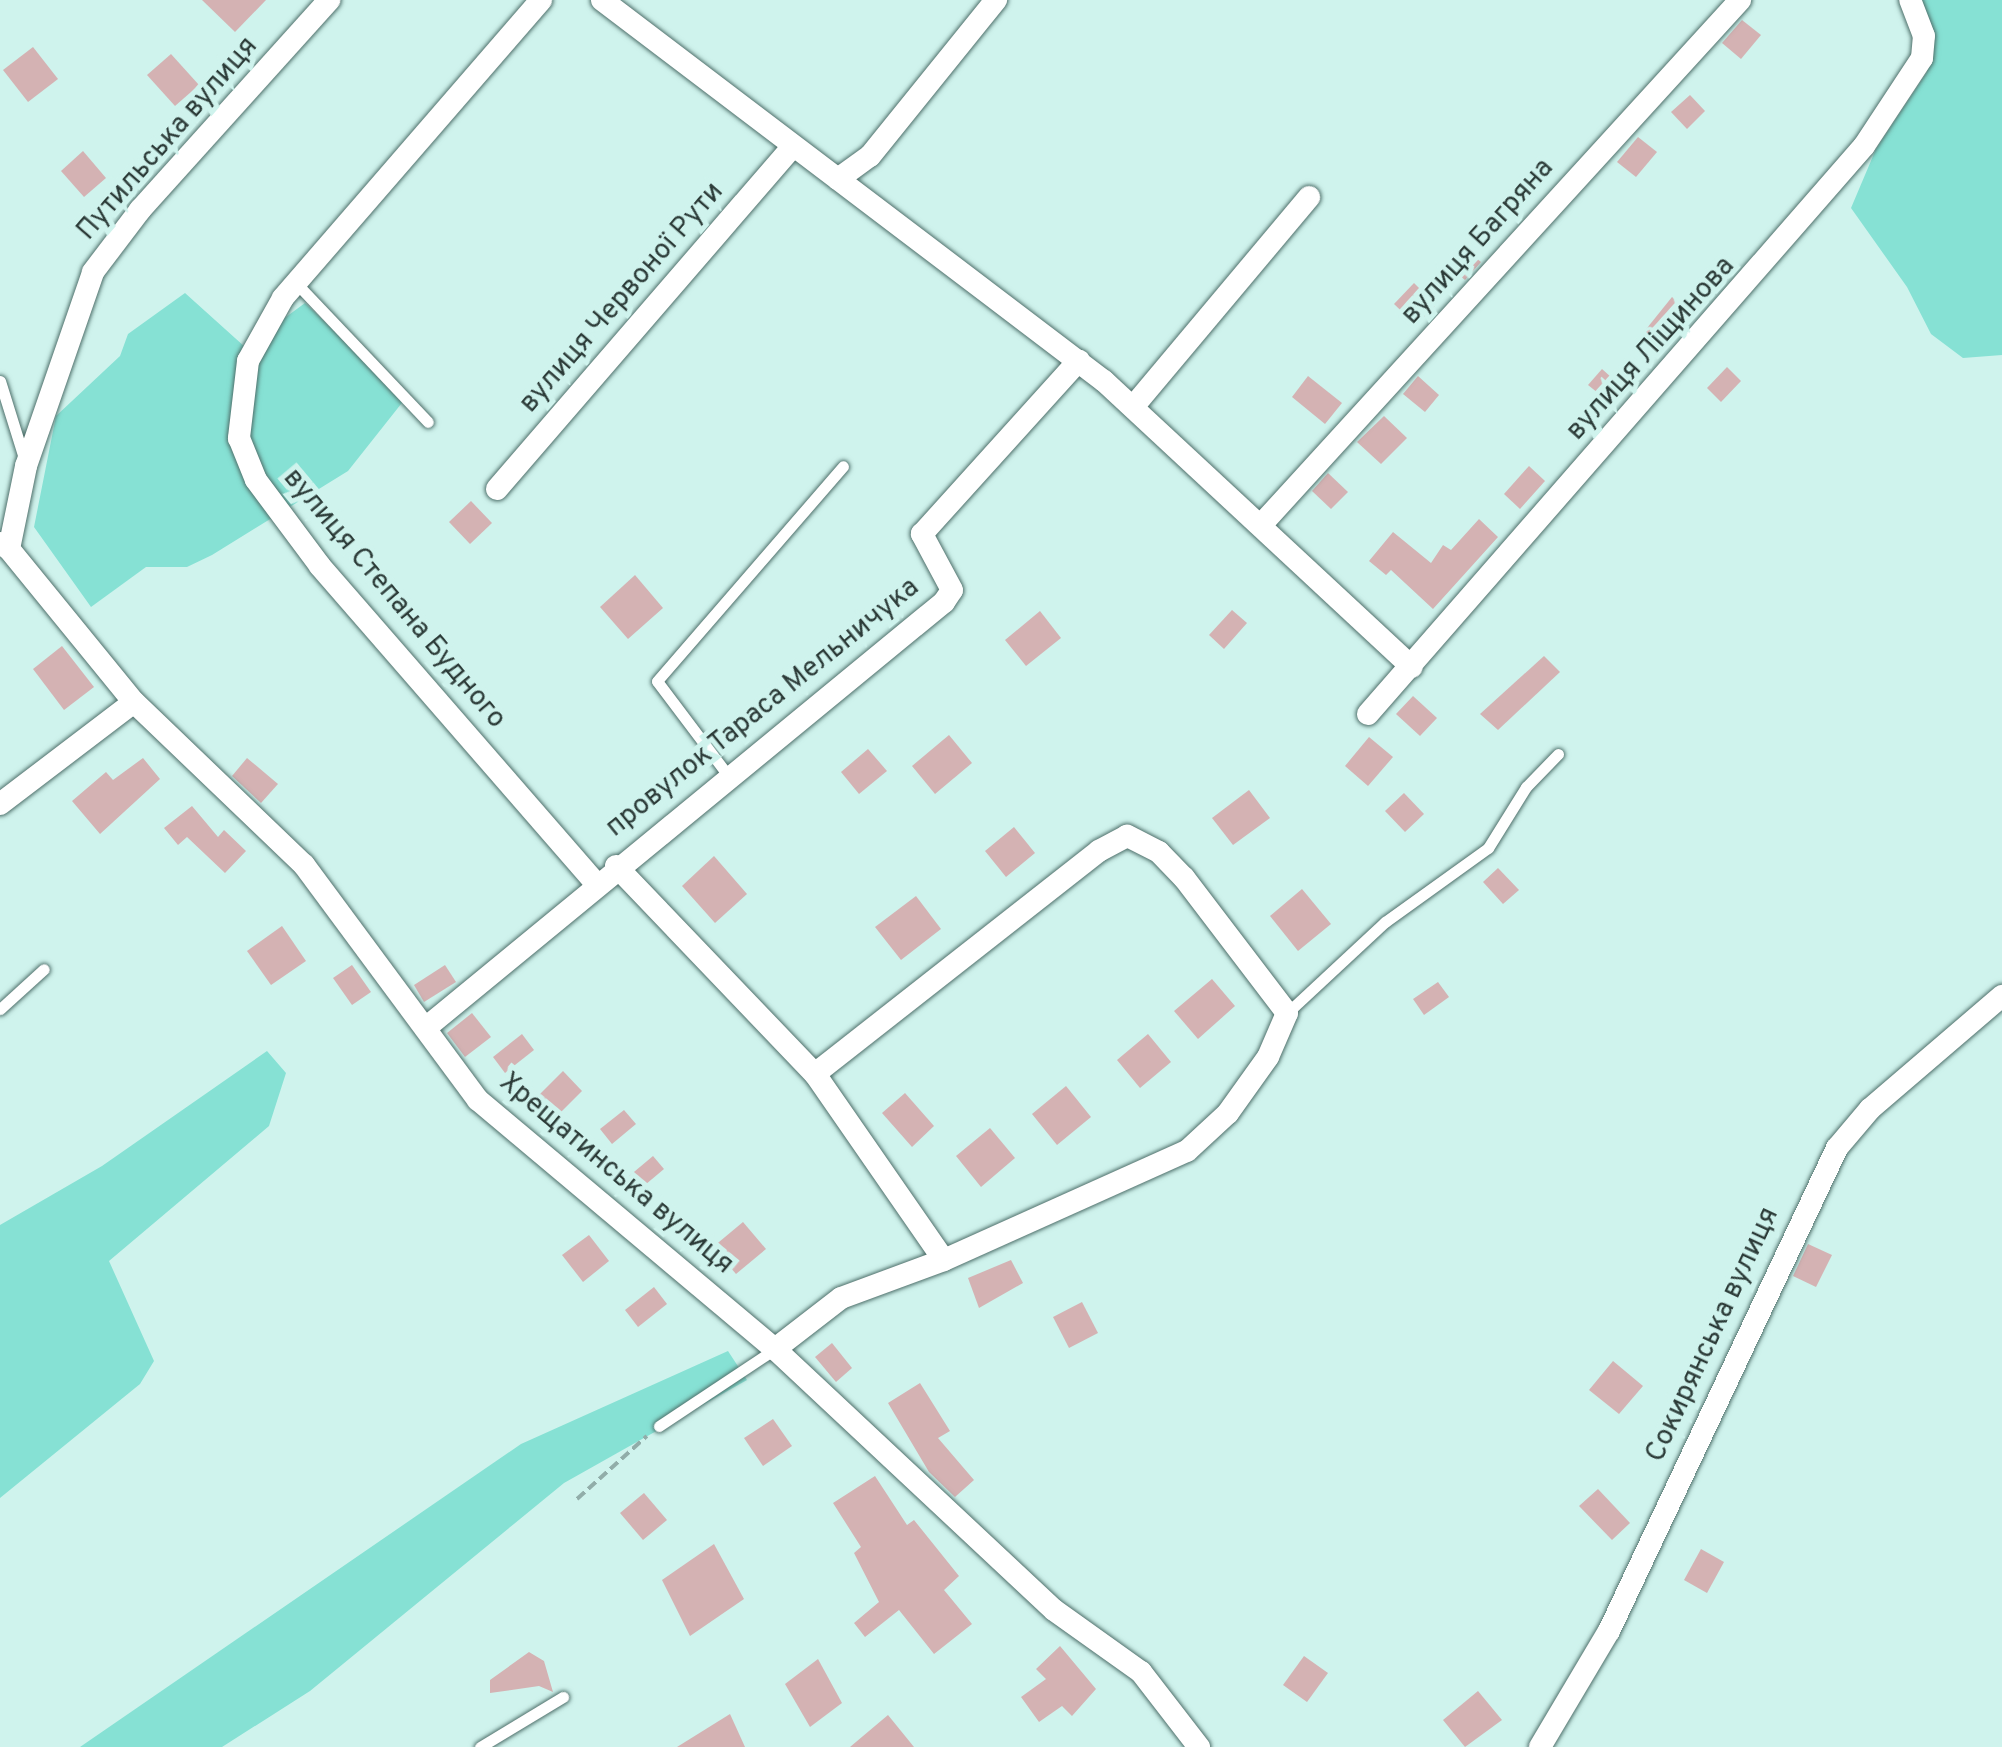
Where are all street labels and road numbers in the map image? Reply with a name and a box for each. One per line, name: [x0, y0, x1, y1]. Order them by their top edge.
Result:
street label: Путильська вулиця: [70, 30, 266, 248]
street label: вулиця Багряна: [1395, 152, 1561, 332]
street label: вулиця Червоної Рути: [513, 176, 731, 420]
street label: вулиця Ліщинова: [1560, 250, 1742, 448]
street label: вулиця Степана Будного: [275, 462, 513, 736]
street label: провулок Тараса Мельничука: [599, 571, 927, 845]
street label: Хрещатинська вулиця: [492, 1066, 740, 1282]
street label: Сокирянська вулиця: [1639, 1202, 1787, 1468]

